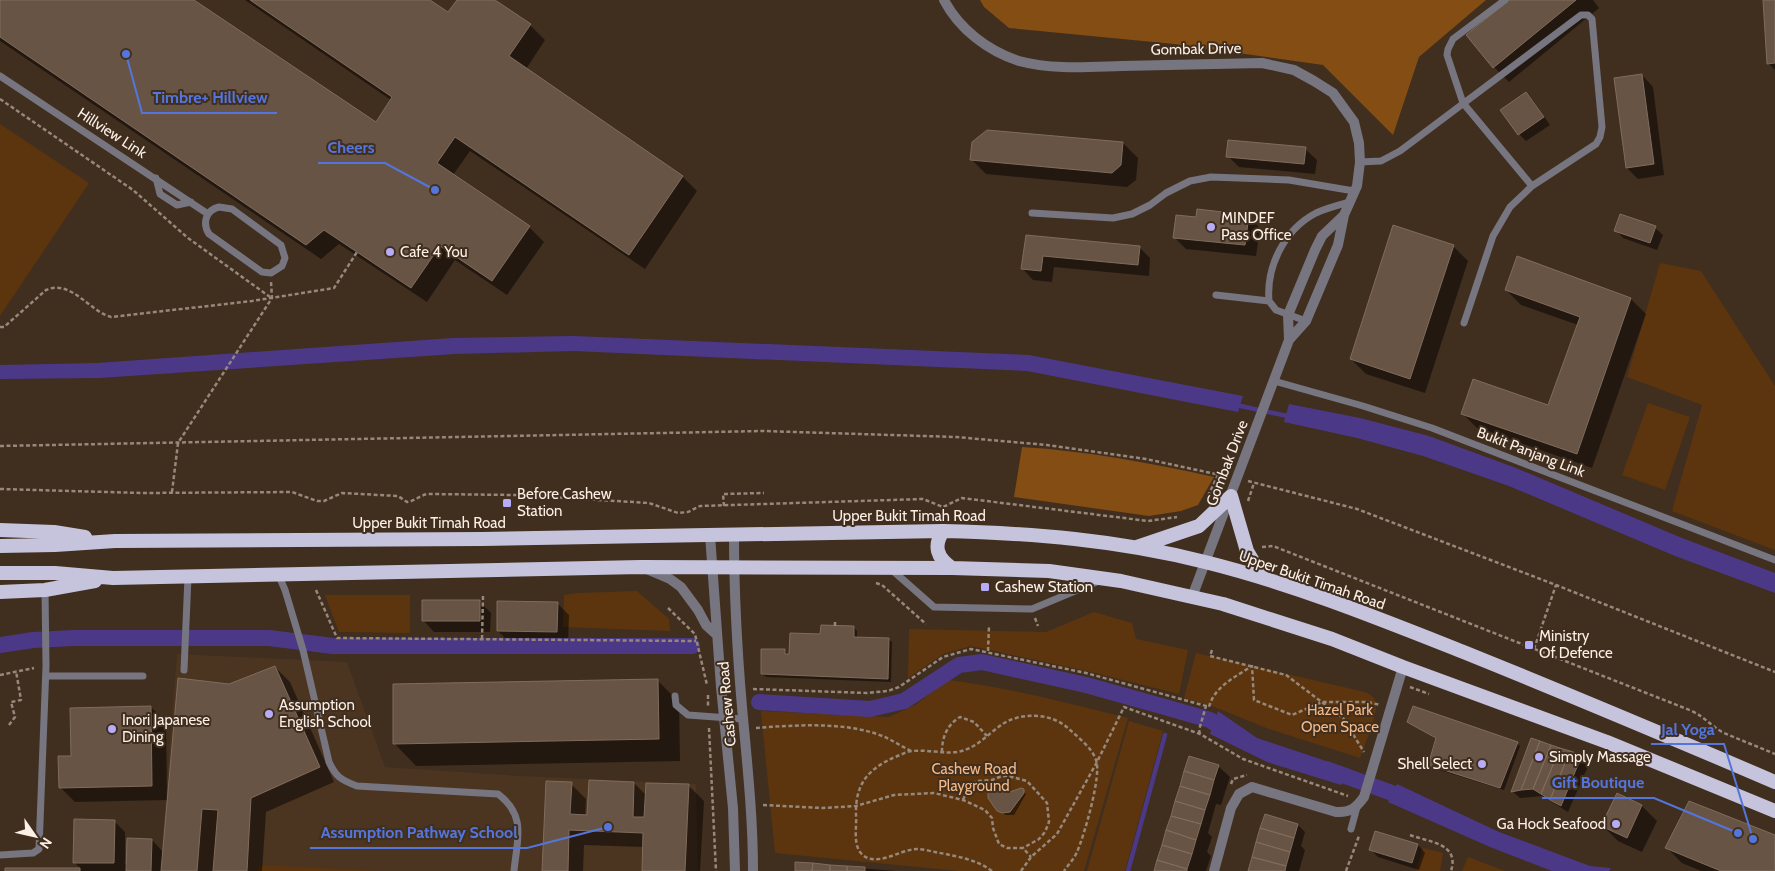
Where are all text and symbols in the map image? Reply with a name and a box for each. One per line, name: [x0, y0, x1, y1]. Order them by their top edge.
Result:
street label: Gombak Drive: [1151, 39, 1242, 59]
callout: Timbre+ Hillview: [142, 82, 277, 113]
text: Timbre+ Hillview: [152, 88, 268, 107]
street label: Hillview Link: [74, 104, 150, 162]
callout: Cheers: [318, 132, 385, 163]
text: Cheers: [327, 138, 375, 157]
place label: MINDEF Pass Office: [1221, 209, 1292, 244]
marker: MINDEF Pass Office: [1205, 221, 1217, 233]
place label: Cafe 4 You: [400, 243, 468, 261]
marker: Cafe 4 You: [384, 246, 396, 258]
street label: Gombak Drive: [1202, 417, 1252, 509]
street label: Bukit Panjang Link: [1474, 423, 1588, 481]
place label: Before Cashew Station: [517, 485, 612, 520]
marker: Before Cashew Station: [501, 497, 513, 509]
street label: Upper Bukit Timah Road: [832, 507, 986, 525]
street label: Upper Bukit Timah Road: [352, 514, 506, 532]
street label: Upper Bukit Timah Road: [1236, 546, 1388, 614]
place label: Cashew Station: [995, 578, 1093, 596]
marker: Cashew Station: [979, 581, 991, 593]
place label: Ministry Of Defence: [1539, 627, 1613, 662]
marker: Ministry Of Defence: [1523, 639, 1535, 651]
street label: Cashew Road: [714, 661, 740, 747]
place label: Assumption English School: [279, 696, 372, 731]
park label: Hazel Park Open Space: [1301, 701, 1379, 736]
marker: Assumption English School: [263, 708, 275, 720]
place label: Inori Japanese Dining: [122, 711, 210, 746]
callout: Jal Yoga: [1651, 713, 1724, 744]
text: Jal Yoga: [1660, 720, 1715, 739]
marker: Inori Japanese Dining: [106, 723, 118, 735]
place label: Simply Massage: [1549, 748, 1651, 766]
marker: Simply Massage: [1533, 751, 1545, 763]
place label: Shell Select: [1398, 755, 1472, 773]
marker: Shell Select: [1476, 758, 1488, 770]
park label: Cashew Road Playground: [931, 760, 1017, 795]
callout: Gift Boutique: [1542, 767, 1654, 798]
text: Gift Boutique: [1552, 773, 1644, 792]
north arrow: [10, 811, 60, 861]
place label: Ga Hock Seafood: [1497, 815, 1606, 833]
callout: Assumption Pathway School: [310, 817, 527, 848]
marker: Ga Hock Seafood: [1610, 818, 1622, 830]
text: Assumption Pathway School: [321, 823, 517, 842]
text: N: [36, 834, 56, 852]

